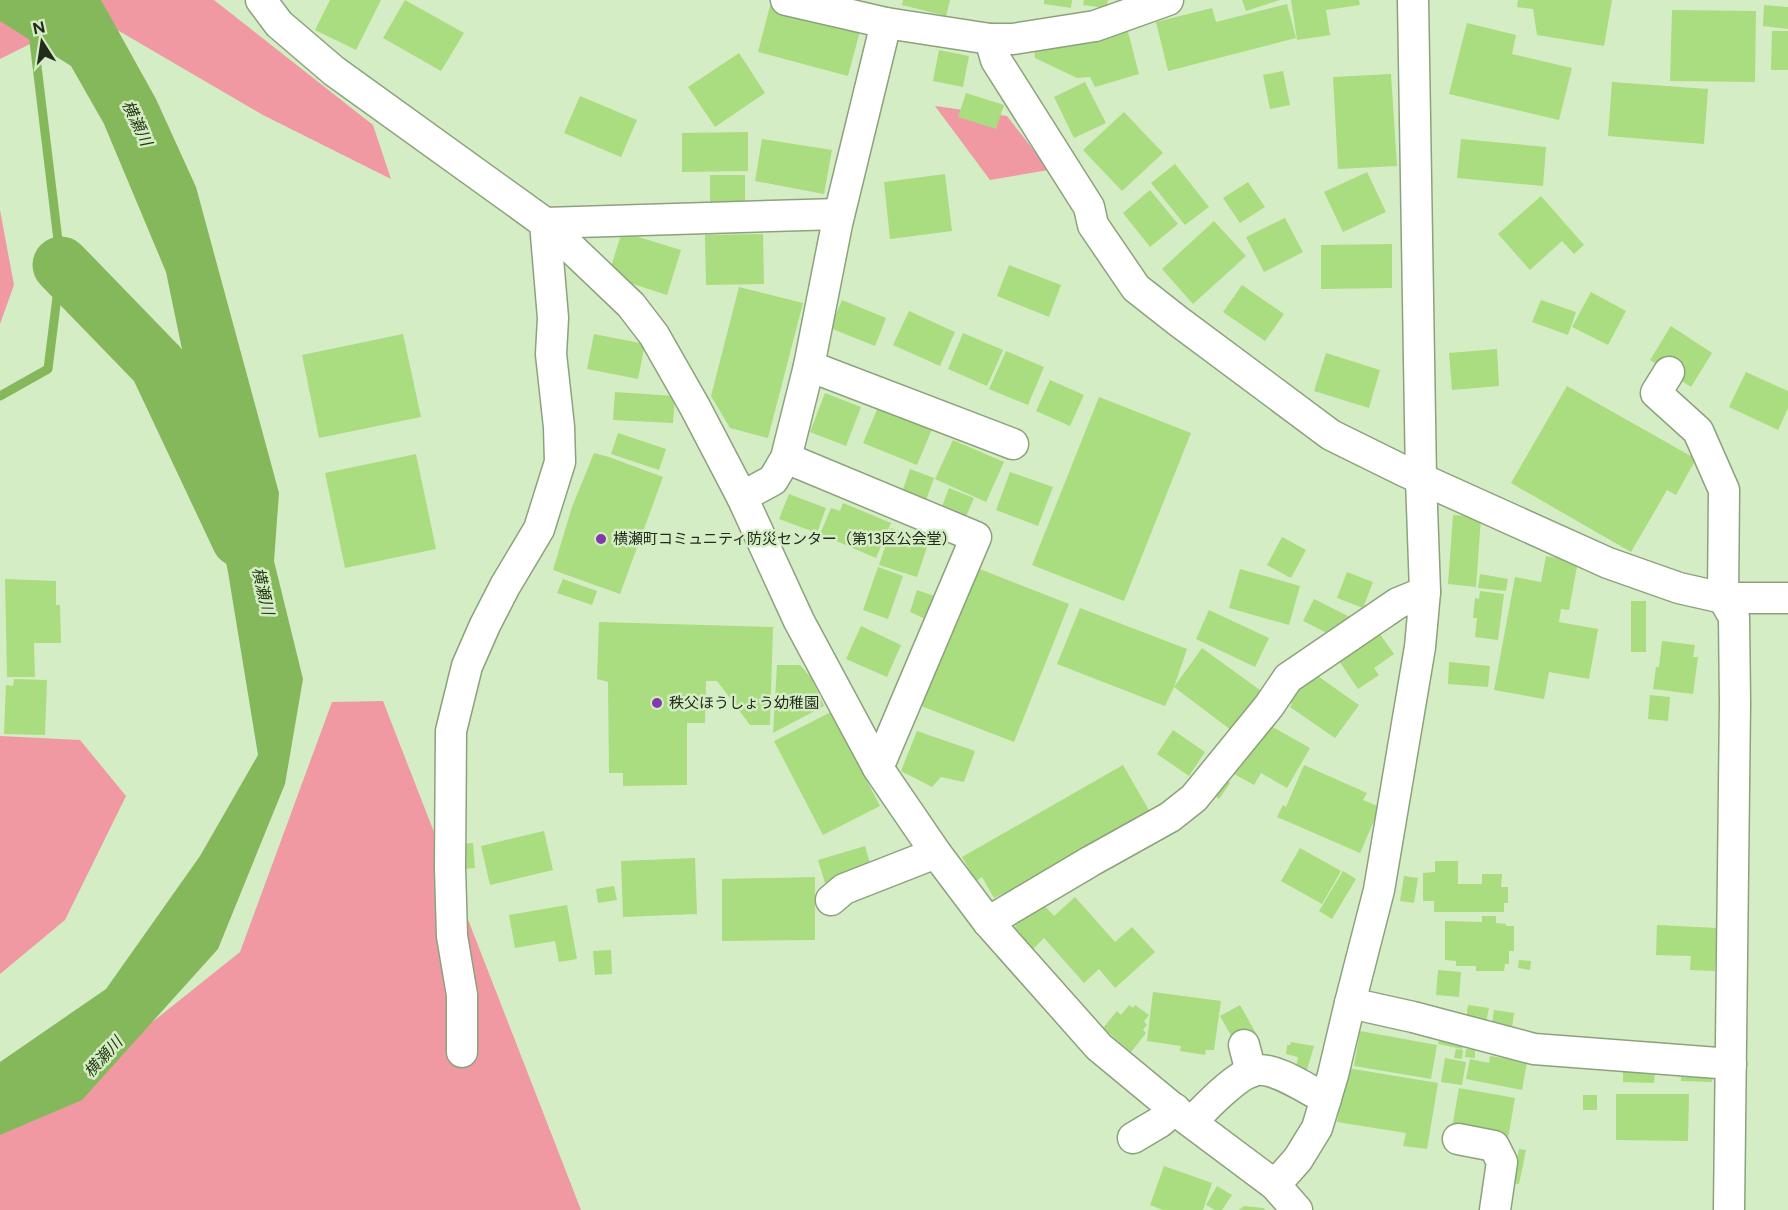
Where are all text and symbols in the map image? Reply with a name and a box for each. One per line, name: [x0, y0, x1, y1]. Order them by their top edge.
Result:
north arrow: [12, 12, 72, 72]
text: N: [31, 17, 47, 38]
water label: 横瀬川: [118, 97, 157, 151]
place label: 横瀬町コミュニティ防災センター（第13区公会堂）: [613, 530, 956, 548]
marker: 横瀬町コミュニティ防災センター（第13区公会堂）: [594, 532, 608, 546]
water label: 横瀬川: [248, 565, 278, 618]
place label: 秩父ほうしょう幼稚園: [669, 694, 819, 712]
marker: 秩父ほうしょう幼稚園: [650, 696, 664, 710]
water label: 横瀬川: [80, 1031, 127, 1081]

